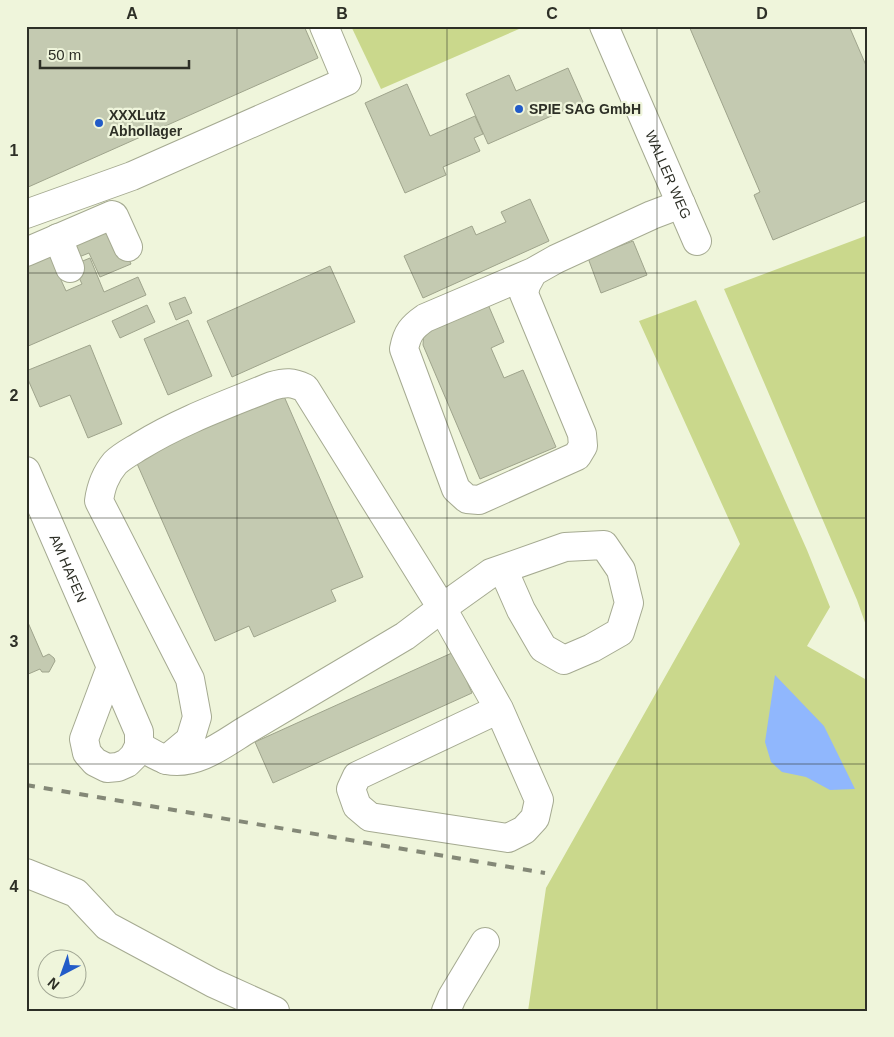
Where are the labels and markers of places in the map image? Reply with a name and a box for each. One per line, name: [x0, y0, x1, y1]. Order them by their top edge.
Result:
place label: SPIE SAG GmbH: [529, 101, 641, 117]
marker: SPIE SAG GmbH: [513, 103, 525, 115]
place label: XXXLutz Abhollager: [109, 107, 183, 139]
marker: XXXLutz Abhollager: [93, 117, 105, 129]

